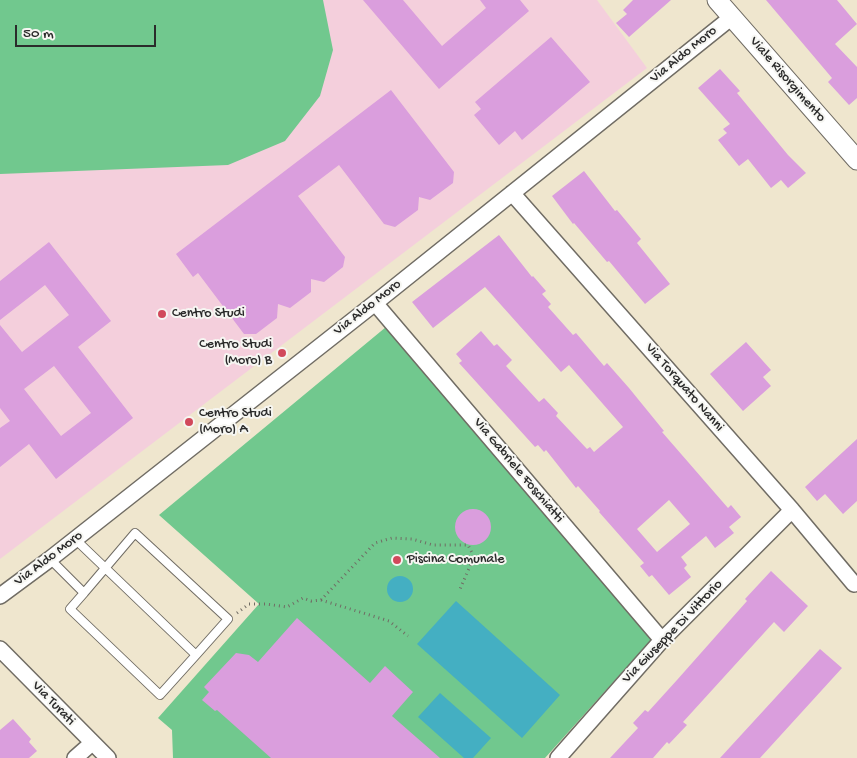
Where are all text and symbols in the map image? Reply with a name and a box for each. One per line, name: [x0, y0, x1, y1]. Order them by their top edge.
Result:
scale bar: [18, 15, 159, 47]
street label: Via Aldo Moro: [647, 23, 721, 87]
text: 50 m: [23, 25, 54, 43]
street label: Viale Risorgimento: [745, 34, 829, 126]
street label: Via Aldo Moro: [331, 276, 405, 340]
place label: Centro Studi: [172, 306, 245, 322]
marker: Centro Studi: [156, 308, 168, 320]
place label: Centro Studi (Moro) B: [199, 337, 272, 370]
street label: Via Torquato Nanni: [641, 340, 727, 436]
marker: Centro Studi (Moro) B: [276, 347, 288, 359]
place label: Centro Studi (Moro) A: [199, 406, 272, 438]
street label: Via Gabriele Foschiatti: [469, 415, 567, 527]
marker: Centro Studi (Moro) A: [183, 416, 195, 428]
street label: Via Aldo Moro: [12, 528, 86, 590]
place label: Piscina Comunale: [407, 552, 505, 568]
marker: Piscina Comunale: [391, 554, 403, 566]
street label: Via Giuseppe Di Vittorio: [619, 577, 727, 687]
street label: Via Turati: [28, 678, 78, 730]

